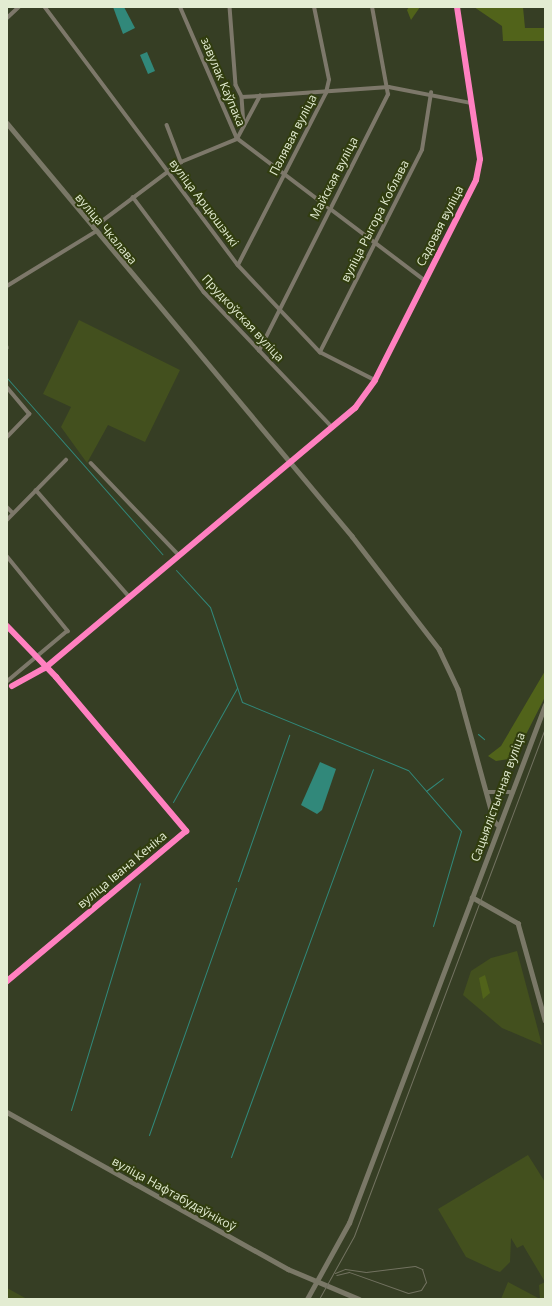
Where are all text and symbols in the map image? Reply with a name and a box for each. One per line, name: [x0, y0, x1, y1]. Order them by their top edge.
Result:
street label: завулак Каўпака: [198, 35, 248, 129]
street label: Палявая вуліца: [266, 92, 320, 178]
street label: Майская вуліца: [307, 134, 361, 222]
street label: вуліца Арцюшэнкі: [166, 156, 242, 250]
street label: вуліца Рыгора Коблава: [338, 158, 412, 284]
street label: Садовая вуліца: [413, 183, 467, 269]
street label: вуліца Чкалава: [72, 191, 140, 267]
street label: Прудкоўская вуліца: [199, 271, 287, 365]
street label: Сацыялістычная вуліца: [468, 730, 528, 864]
street label: вуліца Івана Кеніка: [74, 829, 170, 911]
street label: вуліца Нафтабудаўнікоў: [110, 1154, 238, 1234]

